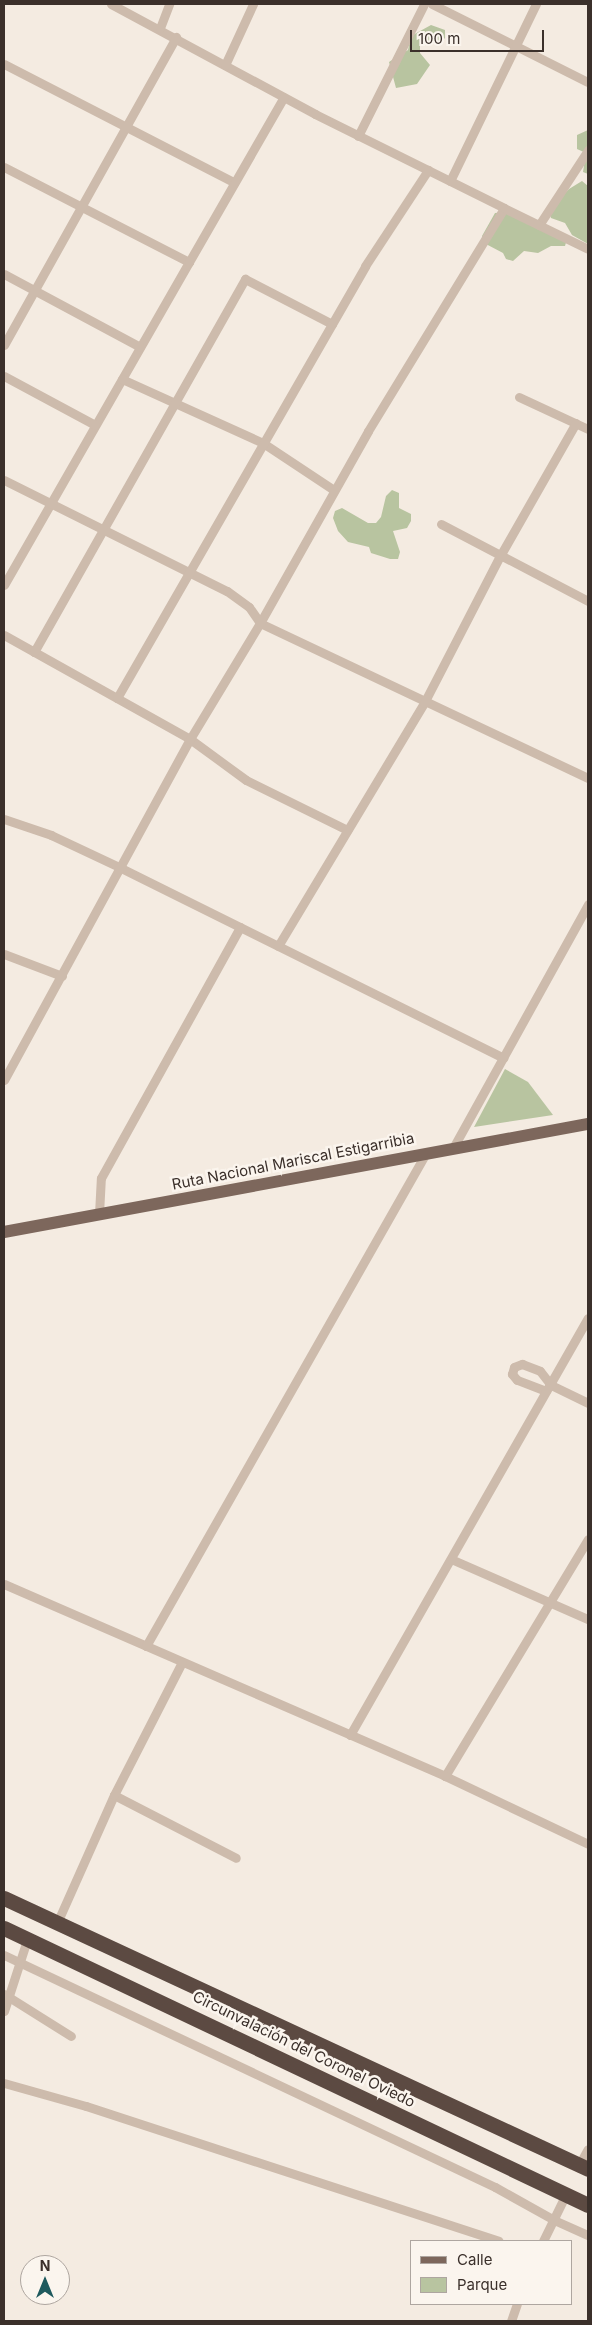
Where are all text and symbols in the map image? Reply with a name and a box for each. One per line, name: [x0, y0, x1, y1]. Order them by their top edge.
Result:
scale bar: [412, 20, 546, 52]
text: 100 m: [418, 29, 460, 48]
street label: Ruta Nacional Mariscal Estigarribia: [170, 1129, 416, 1193]
street label: Circunvalación del Coronel Oviedo: [190, 1987, 418, 2111]
legend: [410, 2240, 572, 2305]
text: Calle: [457, 2250, 492, 2269]
north arrow: [20, 2255, 70, 2305]
text: N: [40, 2257, 50, 2274]
text: Parque: [457, 2275, 507, 2294]

